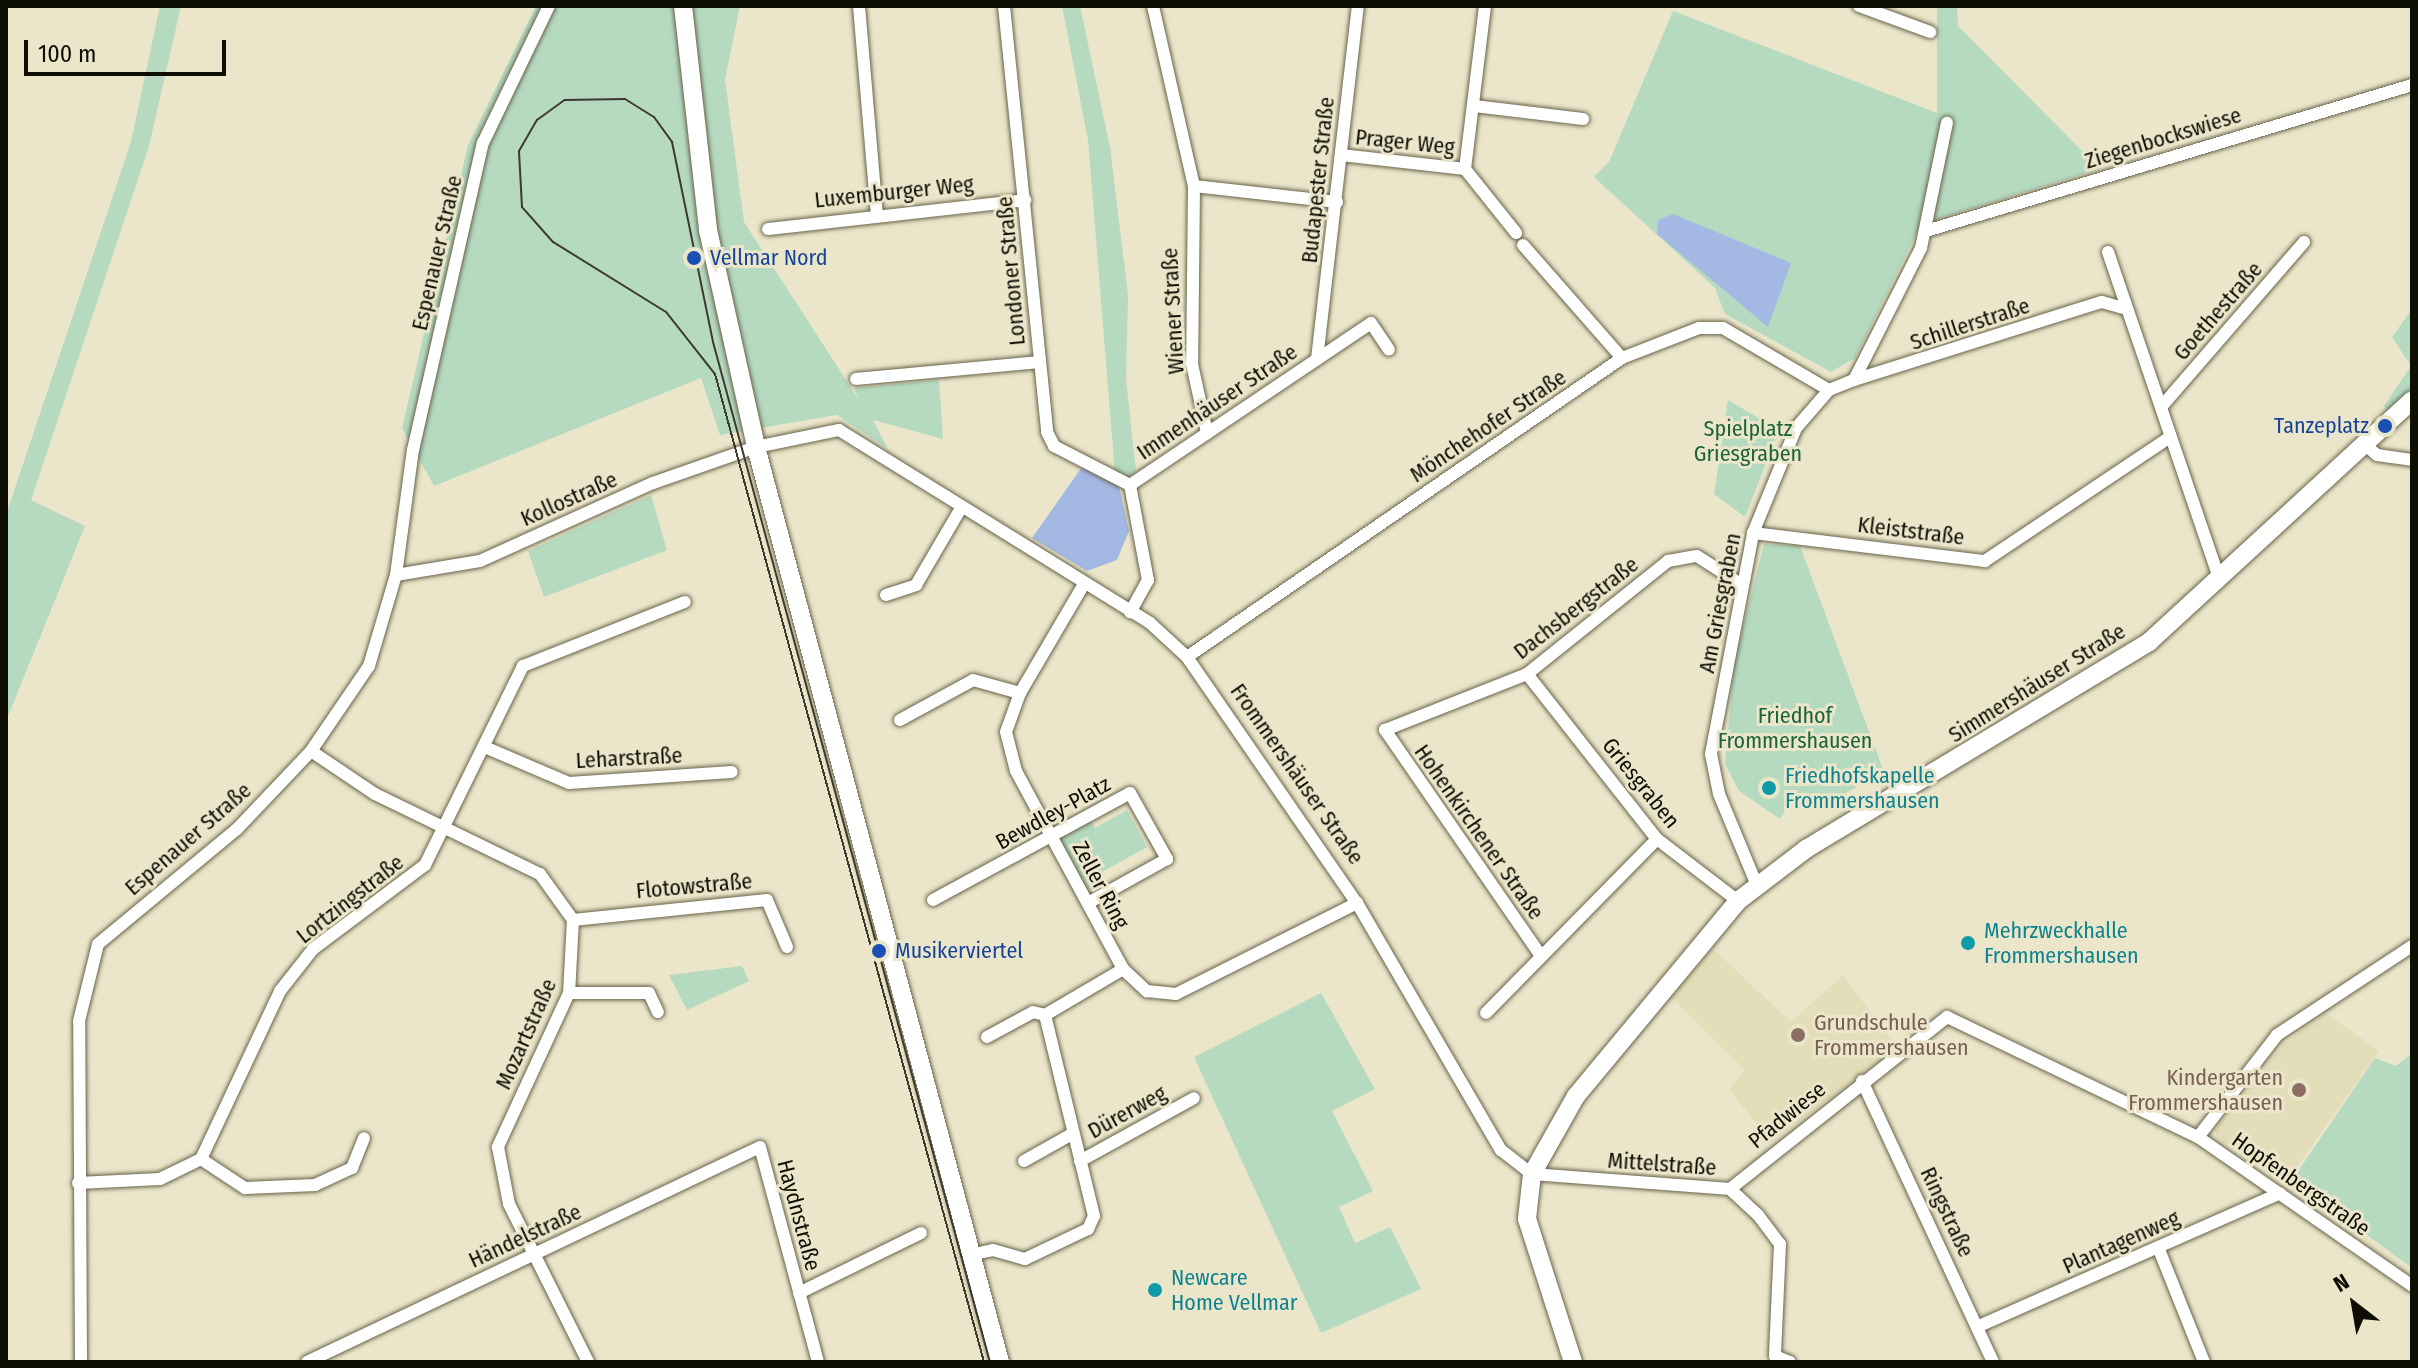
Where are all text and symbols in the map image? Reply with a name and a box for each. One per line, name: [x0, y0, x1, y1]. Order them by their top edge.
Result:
scale bar: [28, 24, 230, 74]
text: 100 m: [38, 40, 96, 68]
street label: Budapester Straße: [1296, 95, 1340, 265]
street label: Ziegenbockswiese: [2081, 102, 2245, 174]
street label: Prager Weg: [1354, 124, 1456, 160]
street label: Luxemburger Weg: [813, 171, 975, 213]
street label: Espenauer Straße: [406, 173, 468, 333]
street label: Londoner Straße: [991, 195, 1031, 347]
place label: Vellmar Nord: [710, 245, 827, 271]
street label: Wiener Straße: [1157, 247, 1189, 375]
marker: Vellmar Nord: [685, 249, 703, 267]
street label: Goethestraße: [2168, 256, 2268, 366]
street label: Schillerstraße: [1907, 292, 2033, 356]
street label: Immenhäuser Straße: [1132, 339, 1302, 465]
street label: Mönchehofer Straße: [1405, 364, 1571, 488]
place label: Tanzeplatz: [2274, 413, 2369, 439]
park label: Spielplatz Griesgraben: [1694, 415, 1802, 466]
marker: Tanzeplatz: [2376, 417, 2394, 435]
street label: Kollostraße: [517, 466, 621, 532]
street label: Kleiststraße: [1856, 511, 1966, 551]
street label: Am Griesgraben: [1693, 531, 1747, 675]
street label: Dachsbergstraße: [1508, 551, 1644, 665]
street label: Simmershäuser Straße: [1944, 618, 2130, 748]
street label: Frommershäuser Straße: [1225, 679, 1369, 869]
park label: Friedhof Frommershausen: [1718, 702, 1872, 754]
street label: Griesgraben: [1597, 733, 1685, 833]
street label: Hohenkirchener Straße: [1409, 739, 1549, 925]
street label: Leharstraße: [575, 742, 683, 774]
place label: Friedhofskapelle Frommershausen: [1785, 762, 1940, 814]
street label: Bewdley-Platz: [991, 771, 1115, 855]
street label: Espenauer Straße: [120, 777, 256, 901]
marker: Friedhofskapelle Frommershausen: [1760, 779, 1778, 797]
street label: Zeller Ring: [1067, 837, 1135, 933]
street label: Lortzingstraße: [291, 849, 409, 949]
street label: Flotowstraße: [635, 868, 753, 904]
place label: Mehrzweckhalle Frommershausen: [1984, 917, 2139, 968]
marker: Mehrzweckhalle Frommershausen: [1959, 934, 1977, 952]
place label: Musikerviertel: [895, 938, 1023, 964]
marker: Musikerviertel: [870, 942, 888, 960]
street label: Mozartstraße: [490, 975, 562, 1093]
place label: Grundschule Frommershausen: [1814, 1009, 1969, 1060]
marker: Grundschule Frommershausen: [1789, 1026, 1807, 1044]
place label: Kindergarten Frommershausen: [2128, 1064, 2283, 1116]
street label: Pfadwiese: [1743, 1076, 1831, 1154]
street label: Dürerweg: [1083, 1080, 1171, 1144]
marker: Kindergarten Frommershausen: [2290, 1081, 2308, 1099]
street label: Hopfenbergstraße: [2227, 1127, 2375, 1241]
street label: Mittelstraße: [1607, 1147, 1717, 1181]
street label: Haydnstraße: [772, 1157, 826, 1273]
street label: Ringstraße: [1915, 1163, 1979, 1261]
street label: Händelstraße: [465, 1198, 585, 1274]
street label: Plantagenweg: [2059, 1205, 2183, 1279]
place label: Newcare Home Vellmar: [1171, 1264, 1297, 1316]
north arrow: [2314, 1264, 2394, 1344]
text: N: [2329, 1268, 2354, 1298]
marker: Newcare Home Vellmar: [1146, 1281, 1164, 1299]

